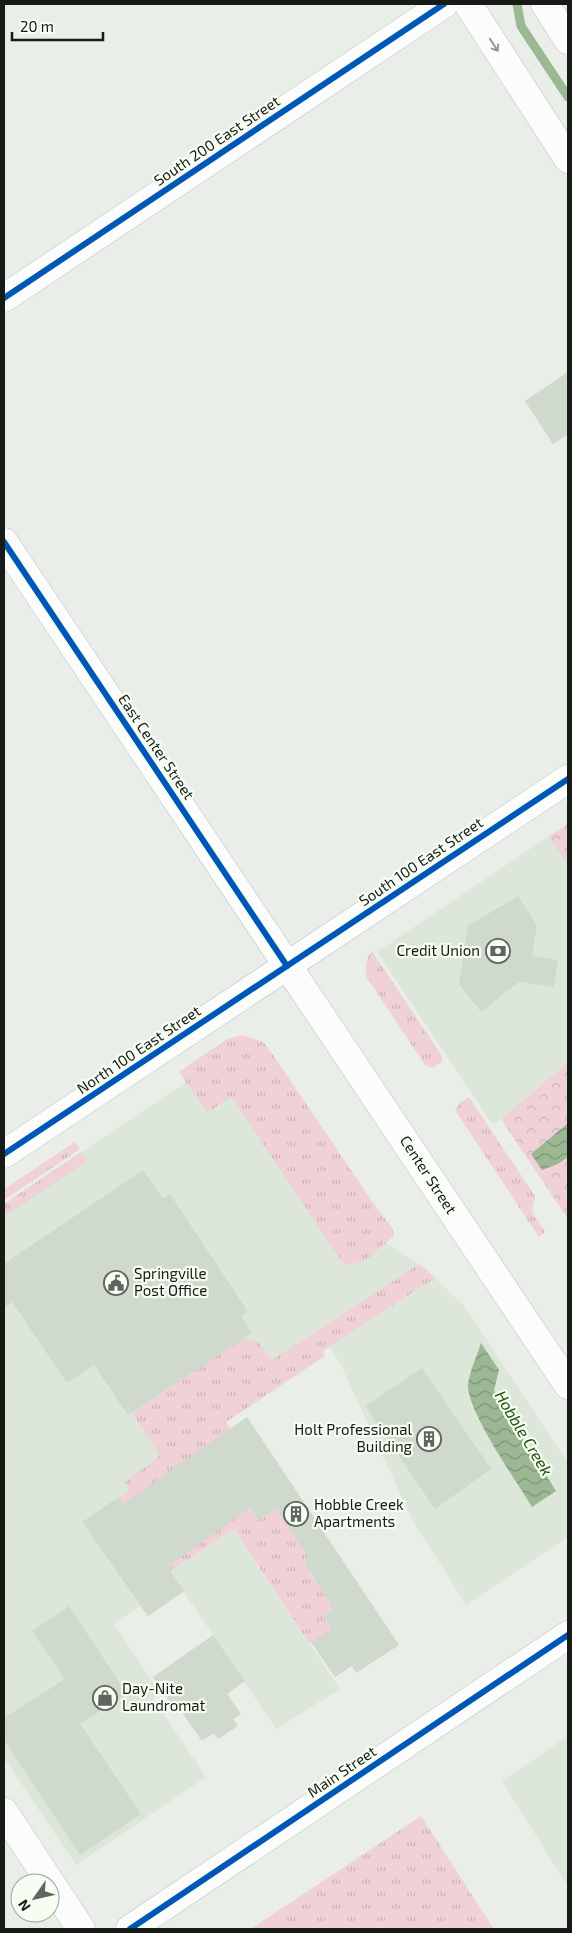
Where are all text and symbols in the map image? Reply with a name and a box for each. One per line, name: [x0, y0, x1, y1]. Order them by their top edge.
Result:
scale bar: [12, 10, 104, 42]
text: 20 m: [20, 17, 54, 35]
one-way arrow: [489, 37, 499, 51]
street label: South 200 East Street: [150, 91, 283, 189]
street label: East Center Street: [115, 690, 199, 803]
street label: South 100 East Street: [355, 813, 486, 909]
bank icon: Credit Union: [485, 938, 511, 964]
place label: Credit Union: [397, 941, 480, 959]
street label: North 100 East Street: [73, 1001, 204, 1097]
street label: Center Street: [397, 1132, 461, 1217]
place label: Springville Post Office: [134, 1264, 207, 1299]
public building icon: Springville Post Office: [103, 1270, 129, 1296]
water label: Hobble Creek: [492, 1387, 557, 1479]
place label: Holt Professional Building: [294, 1420, 413, 1455]
building icon: Holt Professional Building: [416, 1426, 442, 1452]
place label: Hobble Creek Apartments: [314, 1495, 404, 1530]
building icon: Hobble Creek Apartments: [283, 1501, 309, 1527]
place label: Day-Nite Laundromat: [122, 1679, 206, 1714]
shop icon: Day-Nite Laundromat: [92, 1685, 118, 1711]
street label: Main Street: [304, 1742, 379, 1801]
north arrow: [10, 1873, 60, 1923]
text: N: [14, 1897, 34, 1914]

